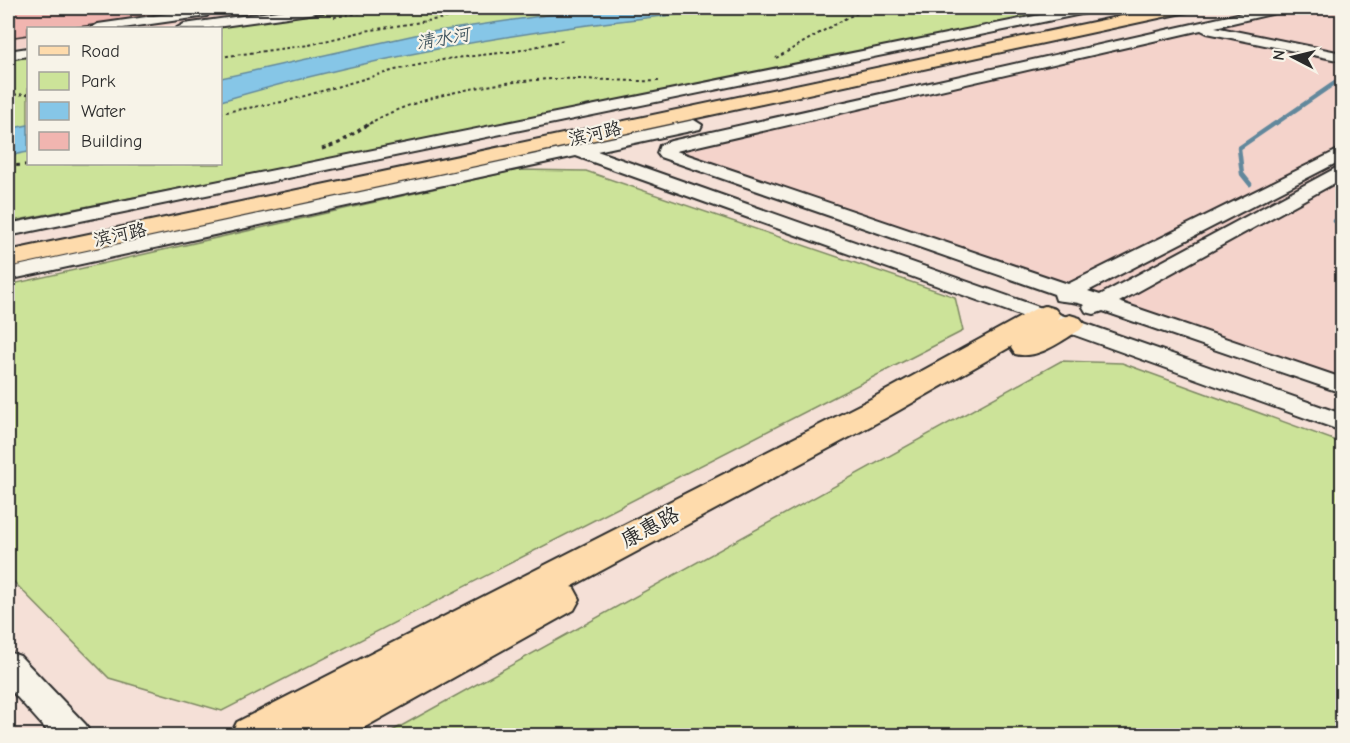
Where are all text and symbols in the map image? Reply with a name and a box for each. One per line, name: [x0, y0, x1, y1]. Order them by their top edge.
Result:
water label: 清水河: [415, 23, 474, 54]
legend: [27, 27, 222, 165]
north arrow: [1263, 27, 1323, 87]
text: Road: [81, 41, 120, 62]
text: N: [1270, 49, 1289, 62]
text: Park: [81, 71, 116, 92]
text: Water: [81, 101, 126, 122]
street label: 滨河路: [566, 118, 624, 150]
text: Building: [81, 131, 143, 152]
street label: 滨河路: [91, 219, 149, 251]
street label: 康惠路: [617, 502, 683, 552]

